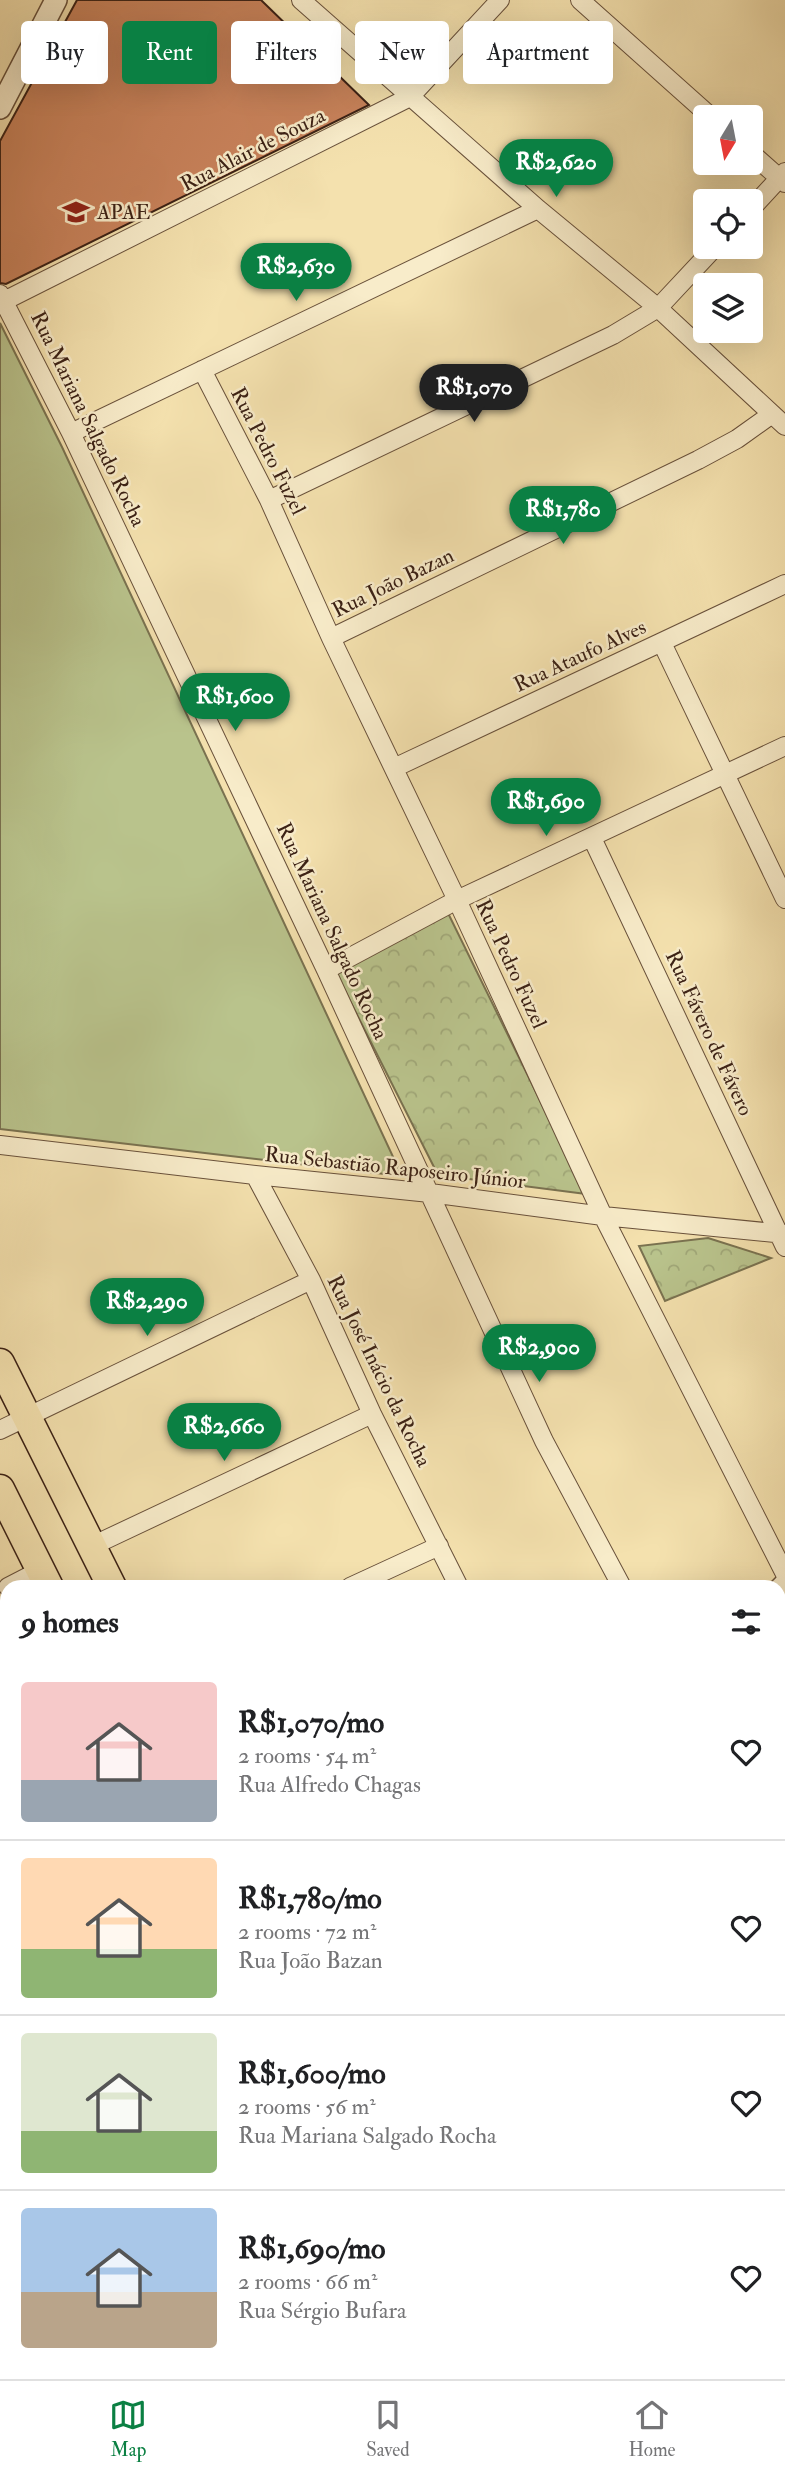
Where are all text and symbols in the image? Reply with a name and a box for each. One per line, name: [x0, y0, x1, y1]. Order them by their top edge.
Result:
chip: Buy: [21, 21, 108, 84]
chip: Rent: [122, 21, 217, 84]
chip: Filters: [231, 21, 341, 84]
chip: New: [355, 21, 449, 84]
chip: Apartment: [463, 21, 613, 84]
street label: Rua Alair de Souza: [176, 102, 330, 198]
north arrow: [693, 105, 763, 175]
map controls: [693, 105, 763, 343]
pin: R$2,620: [491, 140, 621, 199]
text: R$2,620: [515, 147, 597, 176]
button: locate: [693, 189, 763, 259]
school or university icon: APAE: [61, 197, 91, 227]
place label: APAE: [96, 199, 150, 226]
pin: R$2,630: [231, 244, 361, 303]
text: R$2,630: [257, 251, 335, 280]
button: layers: [693, 273, 763, 343]
street label: Rua Mariana Salgado Rocha: [24, 307, 152, 531]
pin: R$1,070: [409, 364, 539, 424]
text: R$1,070: [435, 372, 513, 401]
street label: Rua Pedro Fuzel: [224, 383, 312, 520]
pin: R$1,780: [498, 486, 628, 546]
text: R$1,780: [525, 494, 601, 523]
street label: Rua João Bazan: [328, 542, 458, 624]
street label: Rua Ataufo Alves: [509, 614, 651, 698]
pin: R$1,600: [170, 674, 300, 733]
text: R$1,600: [196, 681, 274, 710]
pin: R$1,690: [481, 778, 611, 838]
text: R$1,690: [507, 786, 585, 815]
street label: Rua Mariana Salgado Rocha: [270, 818, 394, 1044]
street label: Rua Pedro Fuzel: [469, 895, 553, 1034]
street label: Rua Fávero de Fávero: [659, 946, 759, 1120]
street label: Rua Sebastião Raposeiro Júnior: [263, 1141, 527, 1195]
street label: Rua José Inácio da Rocha: [321, 1271, 437, 1472]
pin: R$2,290: [82, 1278, 212, 1338]
text: R$2,290: [106, 1286, 188, 1315]
pin: R$2,900: [474, 1324, 604, 1384]
text: R$2,900: [498, 1332, 580, 1361]
pin: R$2,660: [159, 1404, 289, 1463]
text: R$2,660: [183, 1411, 265, 1440]
icon: filters: [727, 1603, 765, 1641]
text: 9 homes: [21, 1604, 119, 1641]
text: R$1,070/mo: [238, 1704, 384, 1741]
icon: home: [77, 1710, 161, 1794]
icon: heart: [727, 1733, 765, 1771]
text: 2 rooms · 54 m²: [238, 1741, 376, 1770]
text: Rua Alfredo Chagas: [238, 1770, 421, 1799]
text: R$1,780/mo: [238, 1880, 382, 1917]
icon: home: [77, 1886, 161, 1970]
icon: heart: [727, 1909, 765, 1947]
text: 2 rooms · 72 m²: [238, 1917, 376, 1946]
text: Rua João Bazan: [238, 1946, 383, 1975]
text: R$1,600/mo: [238, 2055, 386, 2092]
icon: home: [77, 2061, 161, 2145]
icon: heart: [727, 2084, 765, 2122]
text: 2 rooms · 56 m²: [238, 2092, 376, 2121]
text: Rua Mariana Salgado Rocha: [238, 2121, 497, 2150]
text: R$1,690/mo: [238, 2230, 386, 2267]
icon: home: [77, 2236, 161, 2320]
icon: heart: [727, 2259, 765, 2297]
text: 2 rooms · 66 m²: [238, 2267, 377, 2296]
text: Rua Sérgio Bufara: [238, 2296, 406, 2325]
tab: Map: [109, 2396, 147, 2462]
tab: Saved: [366, 2396, 410, 2462]
tab: Home: [628, 2396, 676, 2462]

